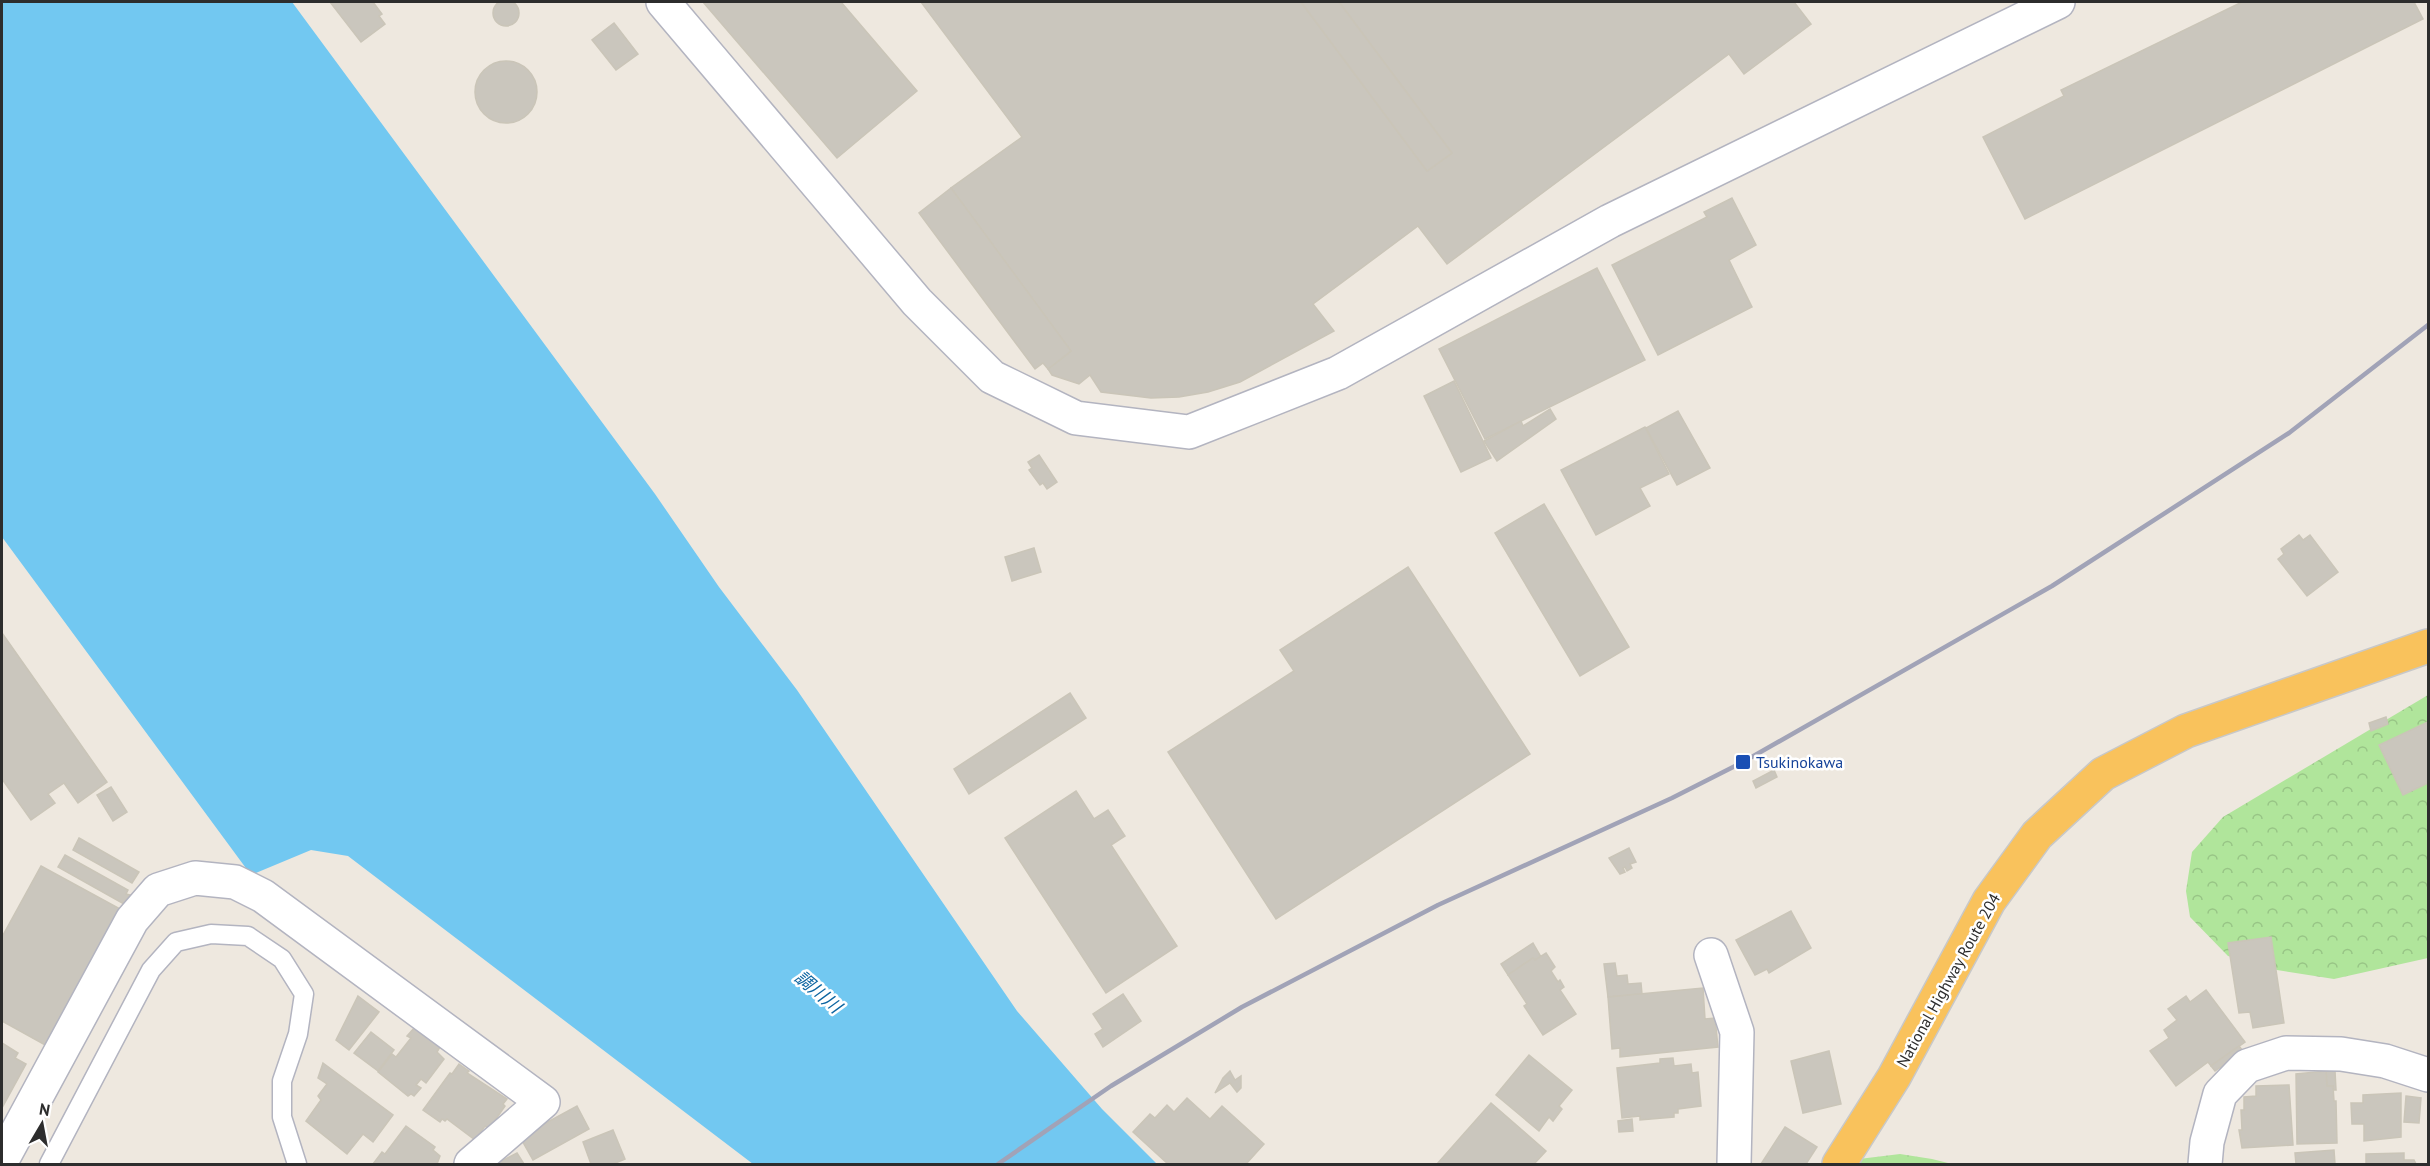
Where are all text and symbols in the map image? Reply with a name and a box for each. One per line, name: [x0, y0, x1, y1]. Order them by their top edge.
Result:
place label: Tsukinokawa: [1756, 752, 1843, 772]
marker: Tsukinokawa: [1734, 753, 1752, 771]
street label: National Highway Route 204: [1892, 889, 2004, 1070]
water label: 調川川: [790, 965, 848, 1019]
north arrow: [12, 1094, 72, 1154]
text: N: [38, 1098, 52, 1120]

